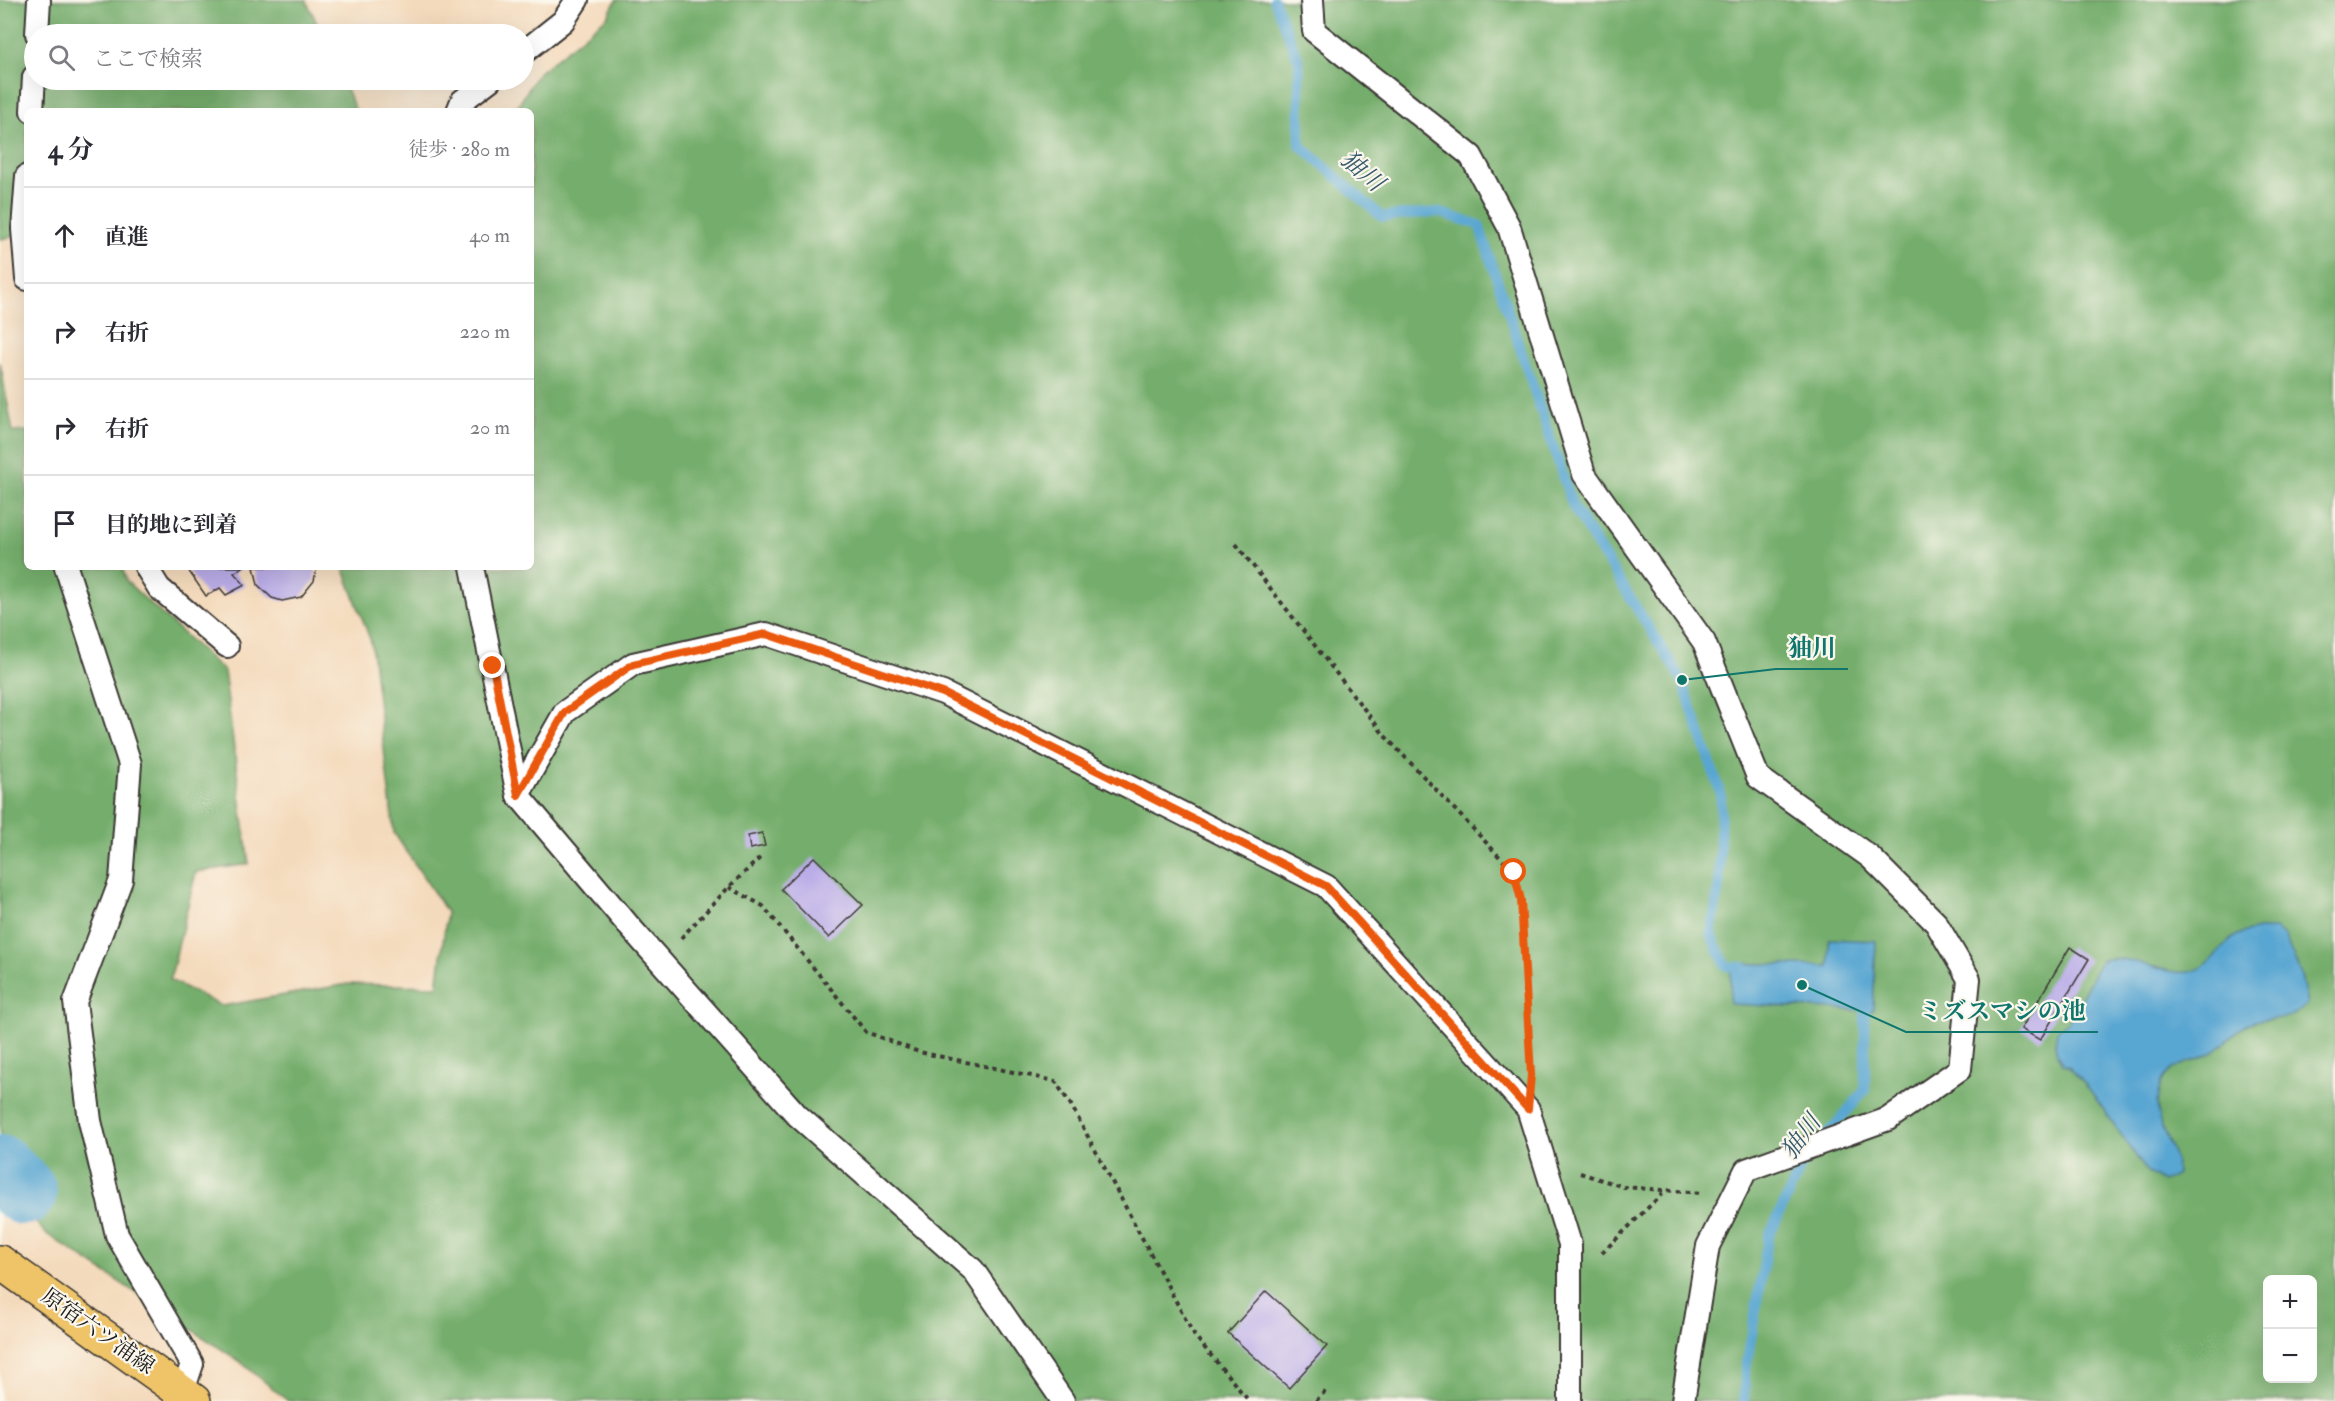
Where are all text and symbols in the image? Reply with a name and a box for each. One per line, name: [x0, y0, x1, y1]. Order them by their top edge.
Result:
search box: [24, 24, 534, 90]
icon: search: [45, 41, 78, 74]
text: ここで検索: [93, 45, 203, 73]
text: 4 分: [48, 134, 94, 166]
text: 徒歩 · 280 m: [408, 137, 510, 162]
water label: 㹨川: [1334, 144, 1393, 200]
icon: ahead: [48, 219, 81, 252]
text: 直進: [105, 223, 149, 251]
text: 40 m: [469, 223, 510, 248]
icon: right: [48, 315, 81, 348]
text: 右折: [105, 319, 149, 347]
text: 220 m: [460, 319, 510, 344]
icon: right: [48, 411, 81, 444]
text: 右折: [105, 415, 149, 443]
text: 20 m: [470, 415, 510, 440]
icon: arrive: [48, 507, 81, 540]
text: 目的地に到着: [105, 511, 237, 539]
callout: 㹨川: [1776, 627, 1848, 669]
text: 㹨川: [1788, 633, 1836, 664]
route end: [479, 652, 505, 678]
route start: [1500, 858, 1526, 884]
callout: ミズスマシの池: [1906, 990, 2098, 1032]
text: ミズスマシの池: [1918, 996, 2086, 1027]
water label: 㹨川: [1774, 1106, 1830, 1165]
map controls: [2263, 1275, 2317, 1383]
button: +: [2263, 1275, 2317, 1329]
street label: 原宿六ツ浦線: [36, 1282, 160, 1380]
button: −: [2263, 1329, 2317, 1383]

